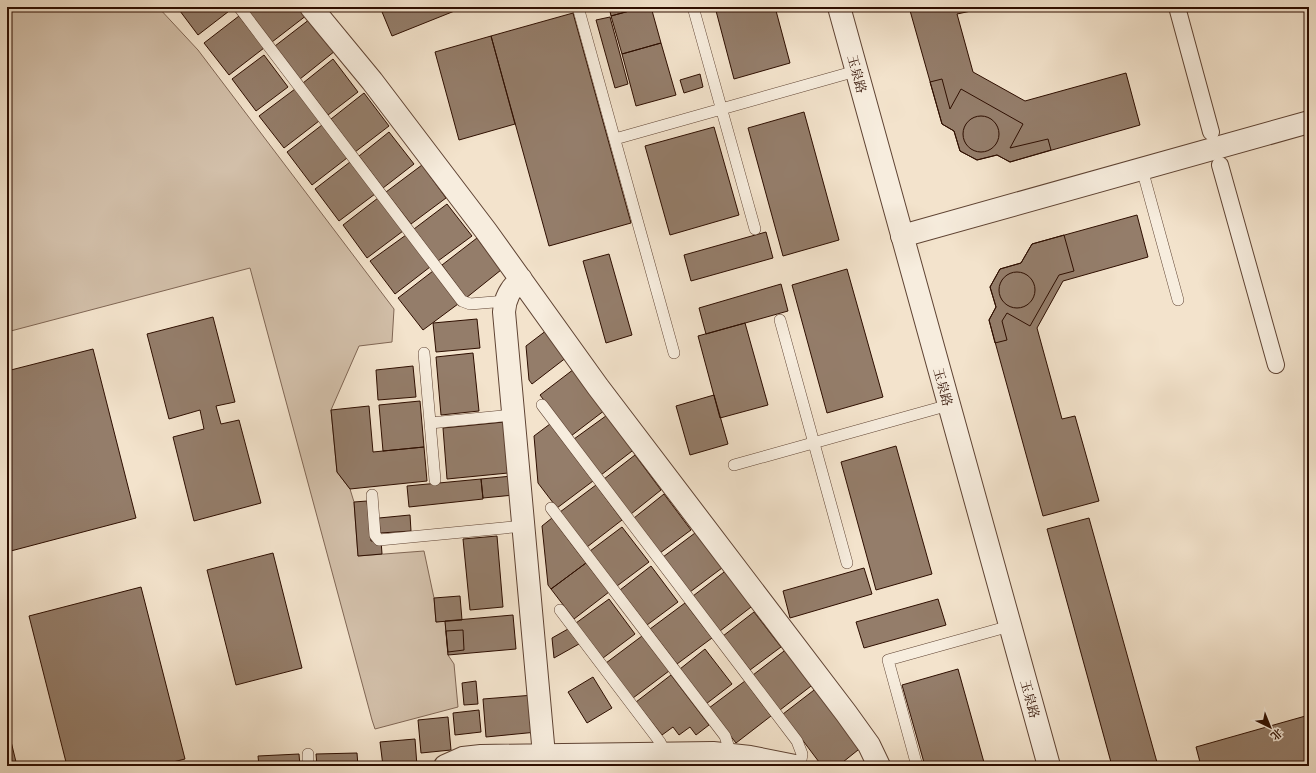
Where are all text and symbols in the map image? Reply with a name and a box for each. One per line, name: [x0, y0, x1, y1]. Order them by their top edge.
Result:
street label: 玉泉路: [843, 53, 871, 95]
street label: 玉泉路: [929, 366, 957, 408]
street label: 玉泉路: [1016, 678, 1044, 720]
north arrow: [1250, 707, 1290, 747]
text: 北: [1267, 725, 1286, 744]

